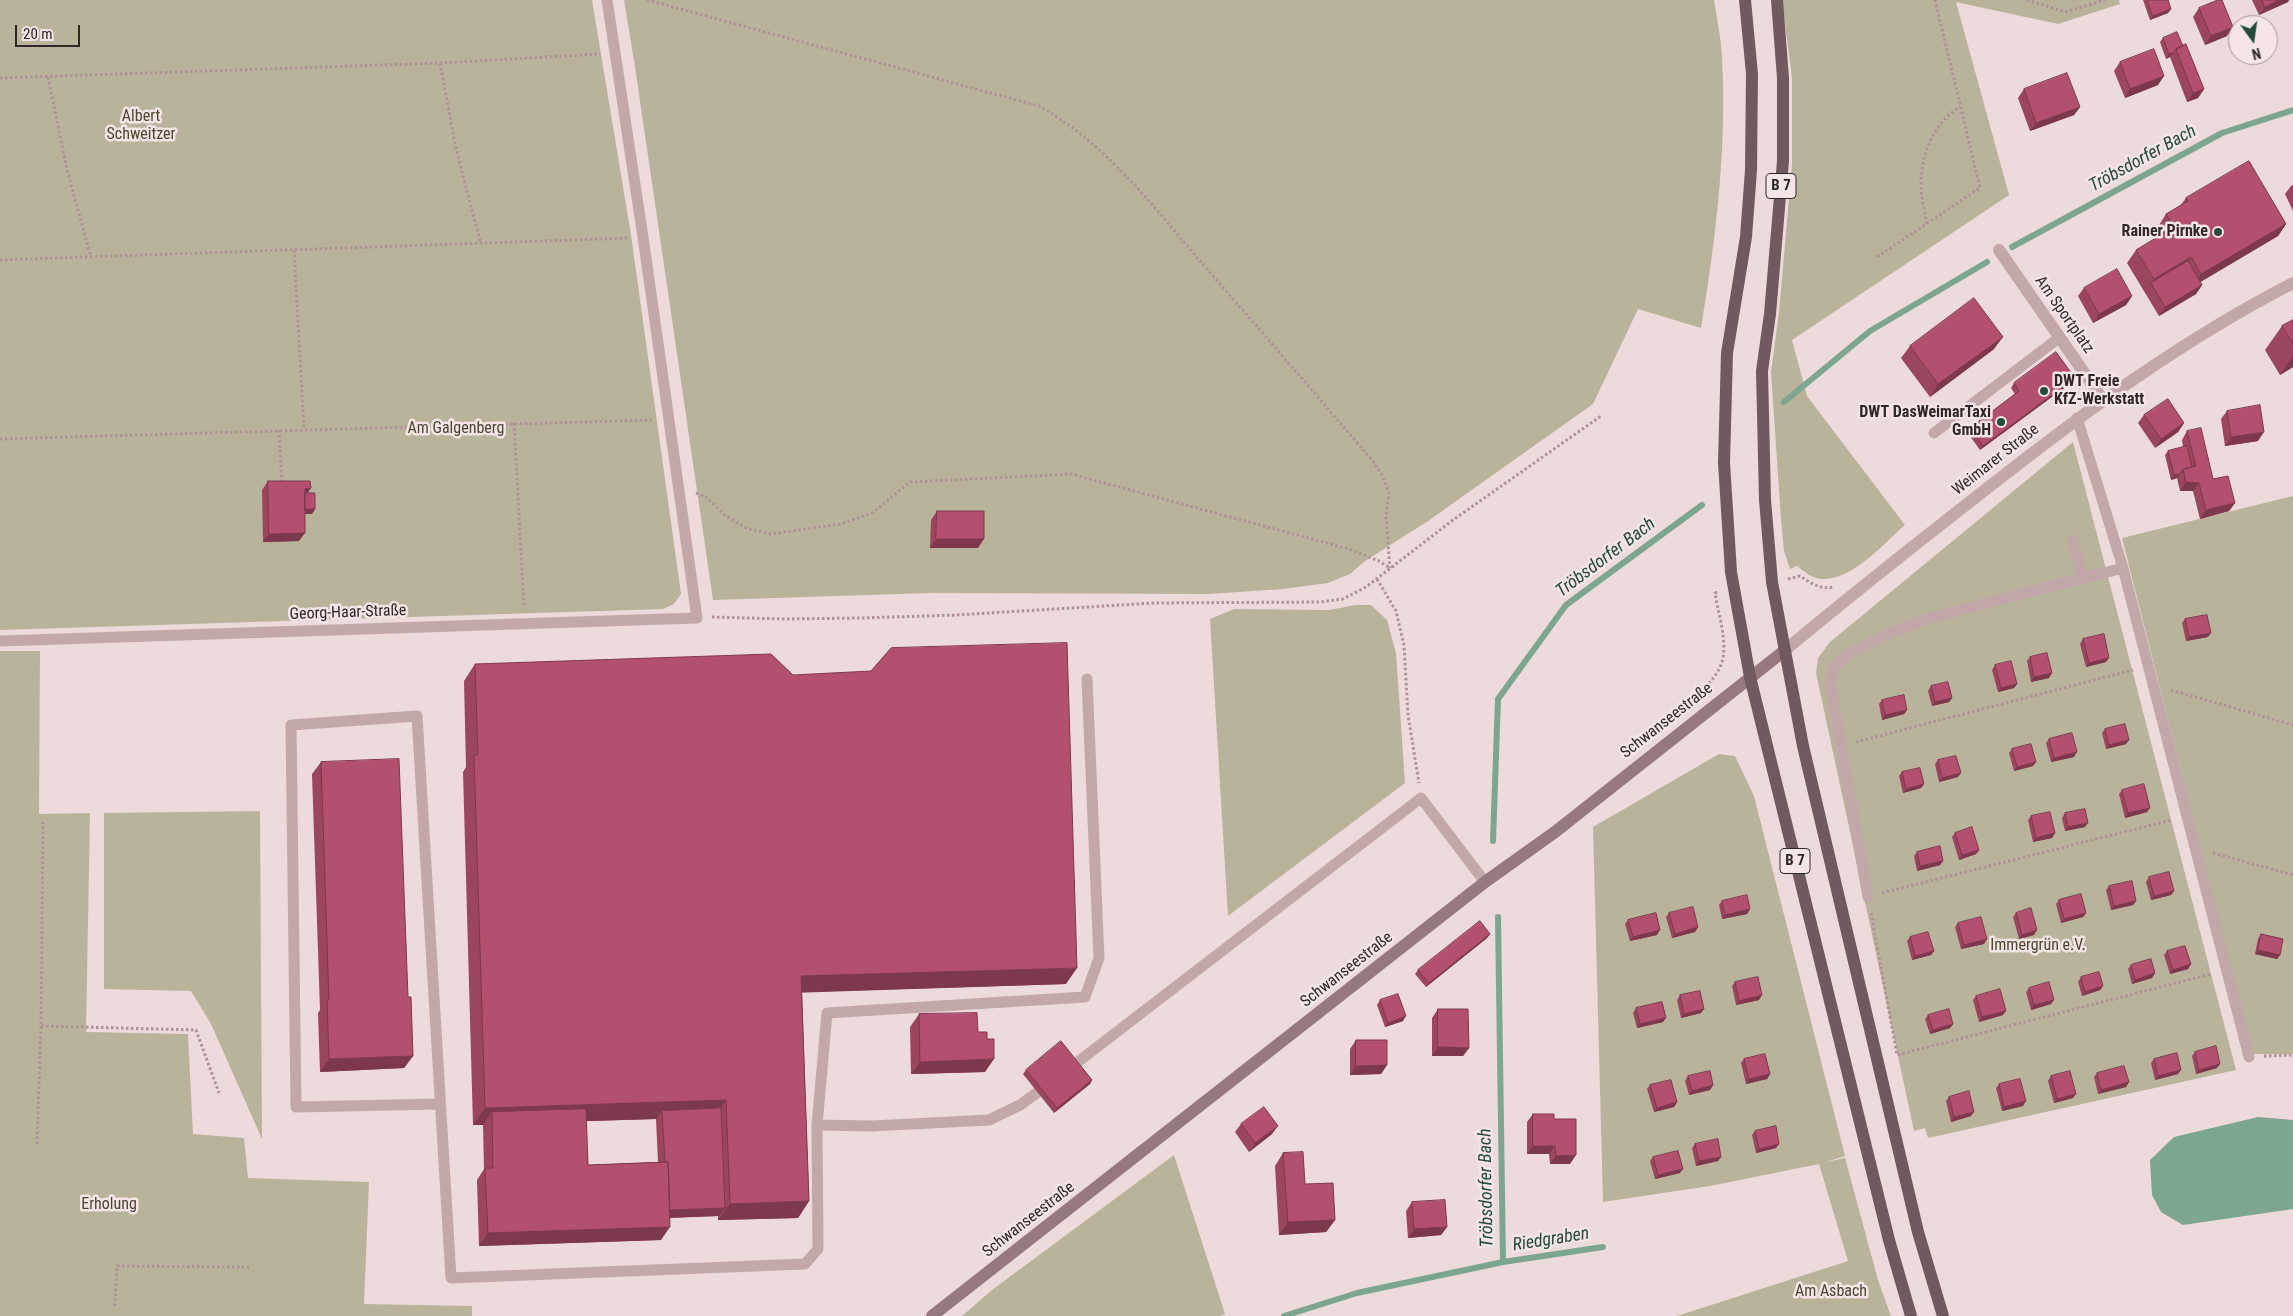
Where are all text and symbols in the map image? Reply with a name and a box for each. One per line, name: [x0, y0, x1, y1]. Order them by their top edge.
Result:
scale bar: [18, 15, 82, 47]
north arrow: [2228, 15, 2278, 65]
text: 20 m: [23, 25, 53, 43]
text: N: [2250, 45, 2262, 62]
park label: Albert Schweitzer: [107, 107, 175, 145]
water label: Tröbsdorfer Bach: [2086, 121, 2200, 197]
road number: B 7: [1766, 174, 1796, 198]
place label: Rainer Pirnke: [2122, 222, 2208, 242]
marker: Rainer Pirnke: [2212, 226, 2224, 238]
street label: Am Sportplatz: [2030, 273, 2098, 357]
place label: DWT Freie KfZ-Werkstatt: [2054, 372, 2144, 410]
marker: DWT Freie KfZ-Werkstatt: [2038, 385, 2050, 397]
place label: DWT DasWeimarTaxi GmbH: [1859, 403, 1991, 441]
marker: DWT DasWeimarTaxi GmbH: [1995, 416, 2007, 428]
park label: Am Galgenberg: [408, 419, 504, 439]
street label: Weimarer Straße: [1949, 420, 2043, 500]
water label: Tröbsdorfer Bach: [1552, 514, 1660, 602]
street label: Georg-Haar-Straße: [289, 601, 407, 625]
street label: Schwanseestraße: [1617, 679, 1717, 763]
road number: B 7: [1780, 848, 1810, 874]
street label: Schwanseestraße: [1297, 928, 1397, 1012]
park label: Immergrün e.V.: [1990, 936, 2086, 956]
water label: Tröbsdorfer Bach: [1475, 1128, 1499, 1248]
street label: Schwanseestraße: [979, 1178, 1079, 1262]
park label: Erholung: [81, 1195, 137, 1215]
water label: Riedgraben: [1511, 1223, 1591, 1257]
park label: Am Asbach: [1795, 1282, 1867, 1302]

